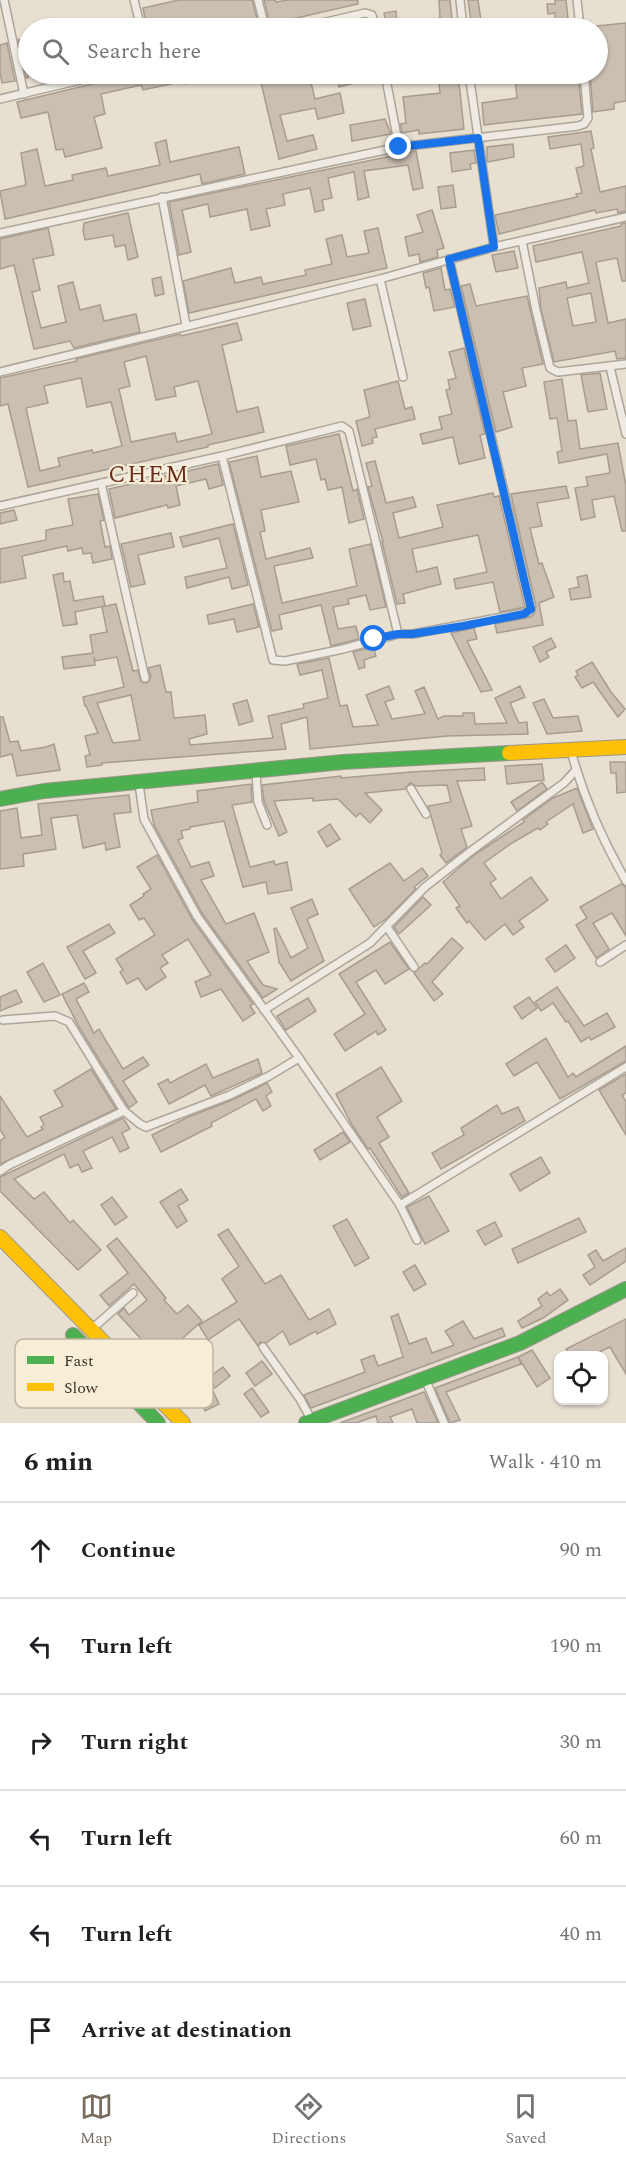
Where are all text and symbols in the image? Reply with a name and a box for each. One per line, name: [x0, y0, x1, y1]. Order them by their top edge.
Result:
search box: [18, 18, 608, 84]
icon: search: [39, 35, 72, 68]
text: Search here: [87, 35, 201, 68]
route end: [385, 133, 411, 159]
district label: CHEM: [108, 457, 190, 493]
route start: [360, 625, 386, 651]
legend: [15, 1339, 213, 1408]
text: Fast: [64, 1349, 94, 1373]
map controls: [554, 1351, 608, 1405]
button: locate: [554, 1351, 608, 1405]
text: Slow: [64, 1376, 99, 1400]
text: 6 min: [24, 1442, 93, 1482]
text: Walk · 410 m: [489, 1447, 602, 1477]
icon: ahead: [24, 1534, 57, 1567]
text: Continue: [81, 1534, 176, 1567]
text: 90 m: [560, 1535, 602, 1565]
icon: left: [24, 1630, 57, 1663]
text: Turn left: [81, 1630, 173, 1663]
text: 190 m: [550, 1631, 602, 1661]
icon: right: [24, 1726, 57, 1759]
text: Turn right: [81, 1726, 188, 1759]
text: 30 m: [560, 1727, 602, 1757]
icon: left: [24, 1822, 57, 1855]
text: Turn left: [81, 1822, 173, 1855]
text: 60 m: [560, 1823, 602, 1853]
icon: left: [24, 1918, 57, 1951]
text: Turn left: [81, 1918, 173, 1951]
text: 40 m: [560, 1919, 602, 1949]
icon: arrive: [24, 2014, 57, 2047]
text: Arrive at destination: [81, 2014, 292, 2047]
tab: Map: [80, 2090, 113, 2150]
tab: Directions: [272, 2090, 346, 2150]
tab: Saved: [505, 2090, 546, 2150]

